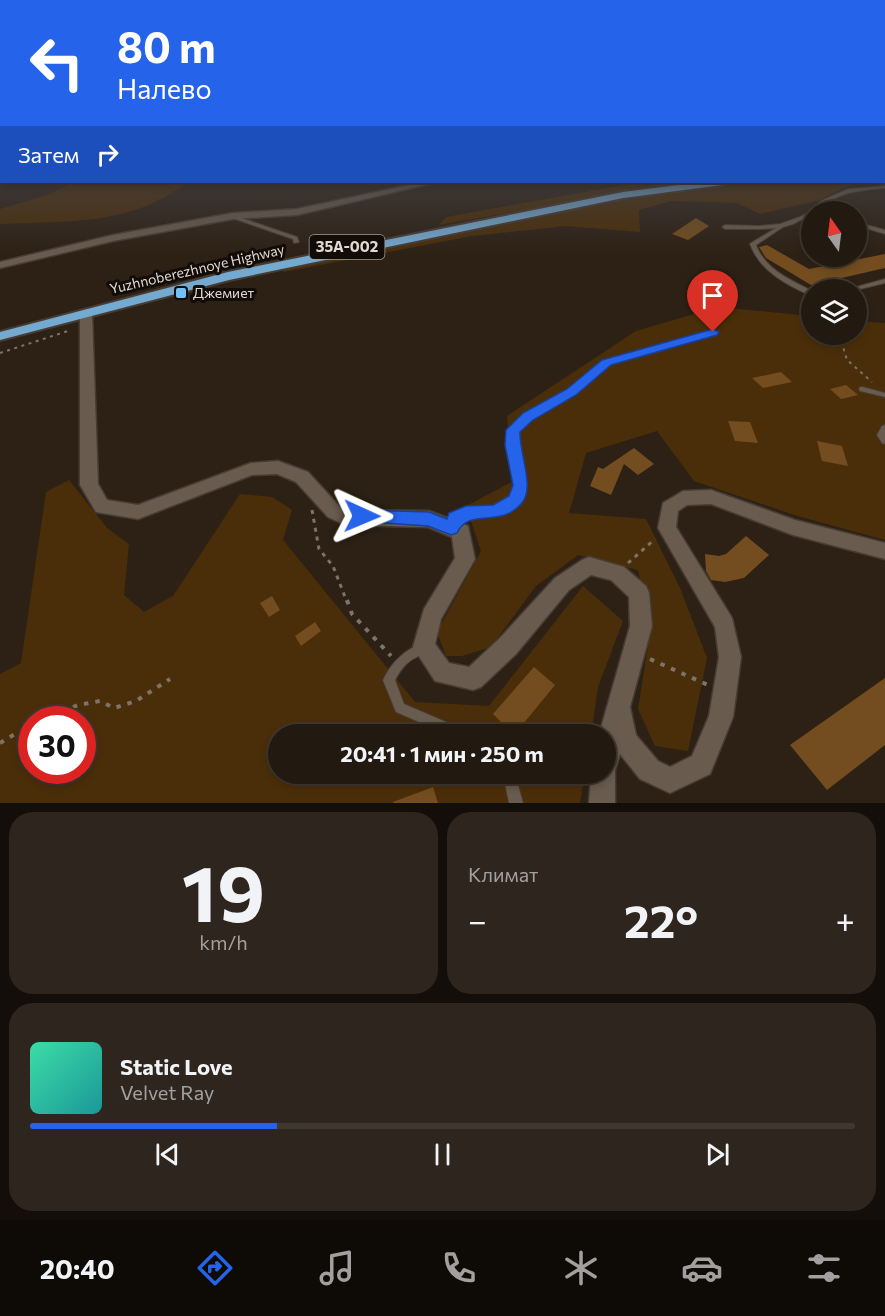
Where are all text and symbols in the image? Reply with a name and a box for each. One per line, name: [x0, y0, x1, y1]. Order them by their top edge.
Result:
text: 80 m: [117, 20, 216, 72]
icon: left: [18, 24, 96, 102]
text: Налево: [117, 72, 212, 105]
icon: right: [91, 138, 124, 171]
text: Затем: [18, 141, 79, 168]
north arrow: [801, 201, 867, 267]
map controls: [801, 201, 867, 345]
road number: 35А-002: [310, 235, 385, 259]
street label: Yuzhnoberezhnoye Highway: [108, 240, 286, 297]
pin: [687, 270, 738, 332]
icon: arrive: [696, 279, 729, 312]
button: layers: [801, 279, 867, 345]
place label: Джемиет: [193, 284, 255, 301]
marker: Джемиет: [174, 286, 188, 300]
position arrow: [330, 484, 394, 548]
speed limit sign: 30: [18, 706, 96, 784]
text: 20:41 · 1 мин · 250 m: [340, 740, 544, 767]
text: 19: [182, 843, 265, 938]
text: Климат: [468, 862, 538, 886]
text: 22°: [624, 892, 698, 947]
text: −: [468, 899, 487, 940]
text: +: [836, 899, 855, 940]
text: km/h: [199, 930, 248, 954]
text: Static Love: [120, 1053, 233, 1080]
text: Velvet Ray: [120, 1080, 214, 1104]
icon: previous: [151, 1138, 184, 1171]
icon: pause: [426, 1138, 459, 1171]
icon: next: [701, 1138, 734, 1171]
icon: directions: [194, 1247, 236, 1289]
icon: music: [316, 1247, 358, 1289]
icon: phone: [438, 1247, 480, 1289]
icon: climate: [560, 1247, 602, 1289]
icon: car: [681, 1247, 723, 1289]
icon: filters: [803, 1247, 845, 1289]
text: 20:40: [40, 1252, 115, 1285]

